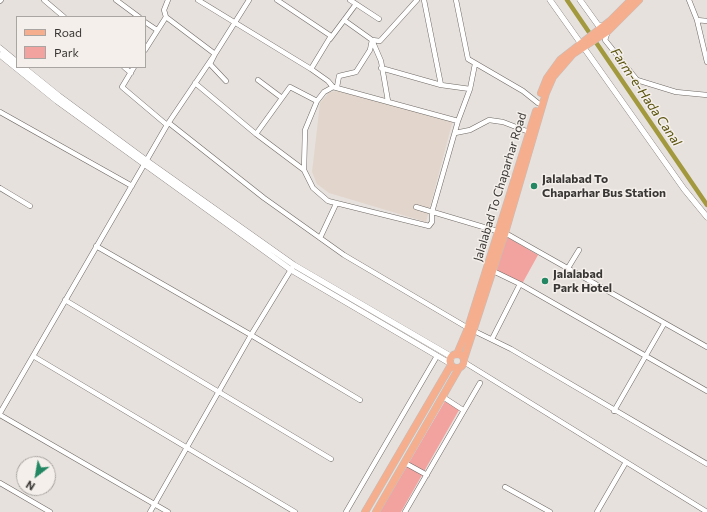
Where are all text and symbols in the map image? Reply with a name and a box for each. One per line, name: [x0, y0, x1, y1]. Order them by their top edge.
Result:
legend: [16, 16, 146, 68]
text: Road: [54, 25, 82, 39]
text: Park: [54, 45, 79, 59]
water label: Farm-e-Hada Canal: [607, 45, 685, 149]
street label: Jalalabad To Chaparhar Road: [470, 111, 530, 263]
place label: Jalalabad To Chaparhar Bus Station: [542, 172, 666, 200]
marker: Jalalabad To Chaparhar Bus Station: [529, 181, 539, 191]
place label: Jalalabad Park Hotel: [553, 267, 612, 295]
marker: Jalalabad Park Hotel: [540, 276, 550, 286]
north arrow: [16, 456, 56, 496]
text: N: [23, 478, 37, 494]

